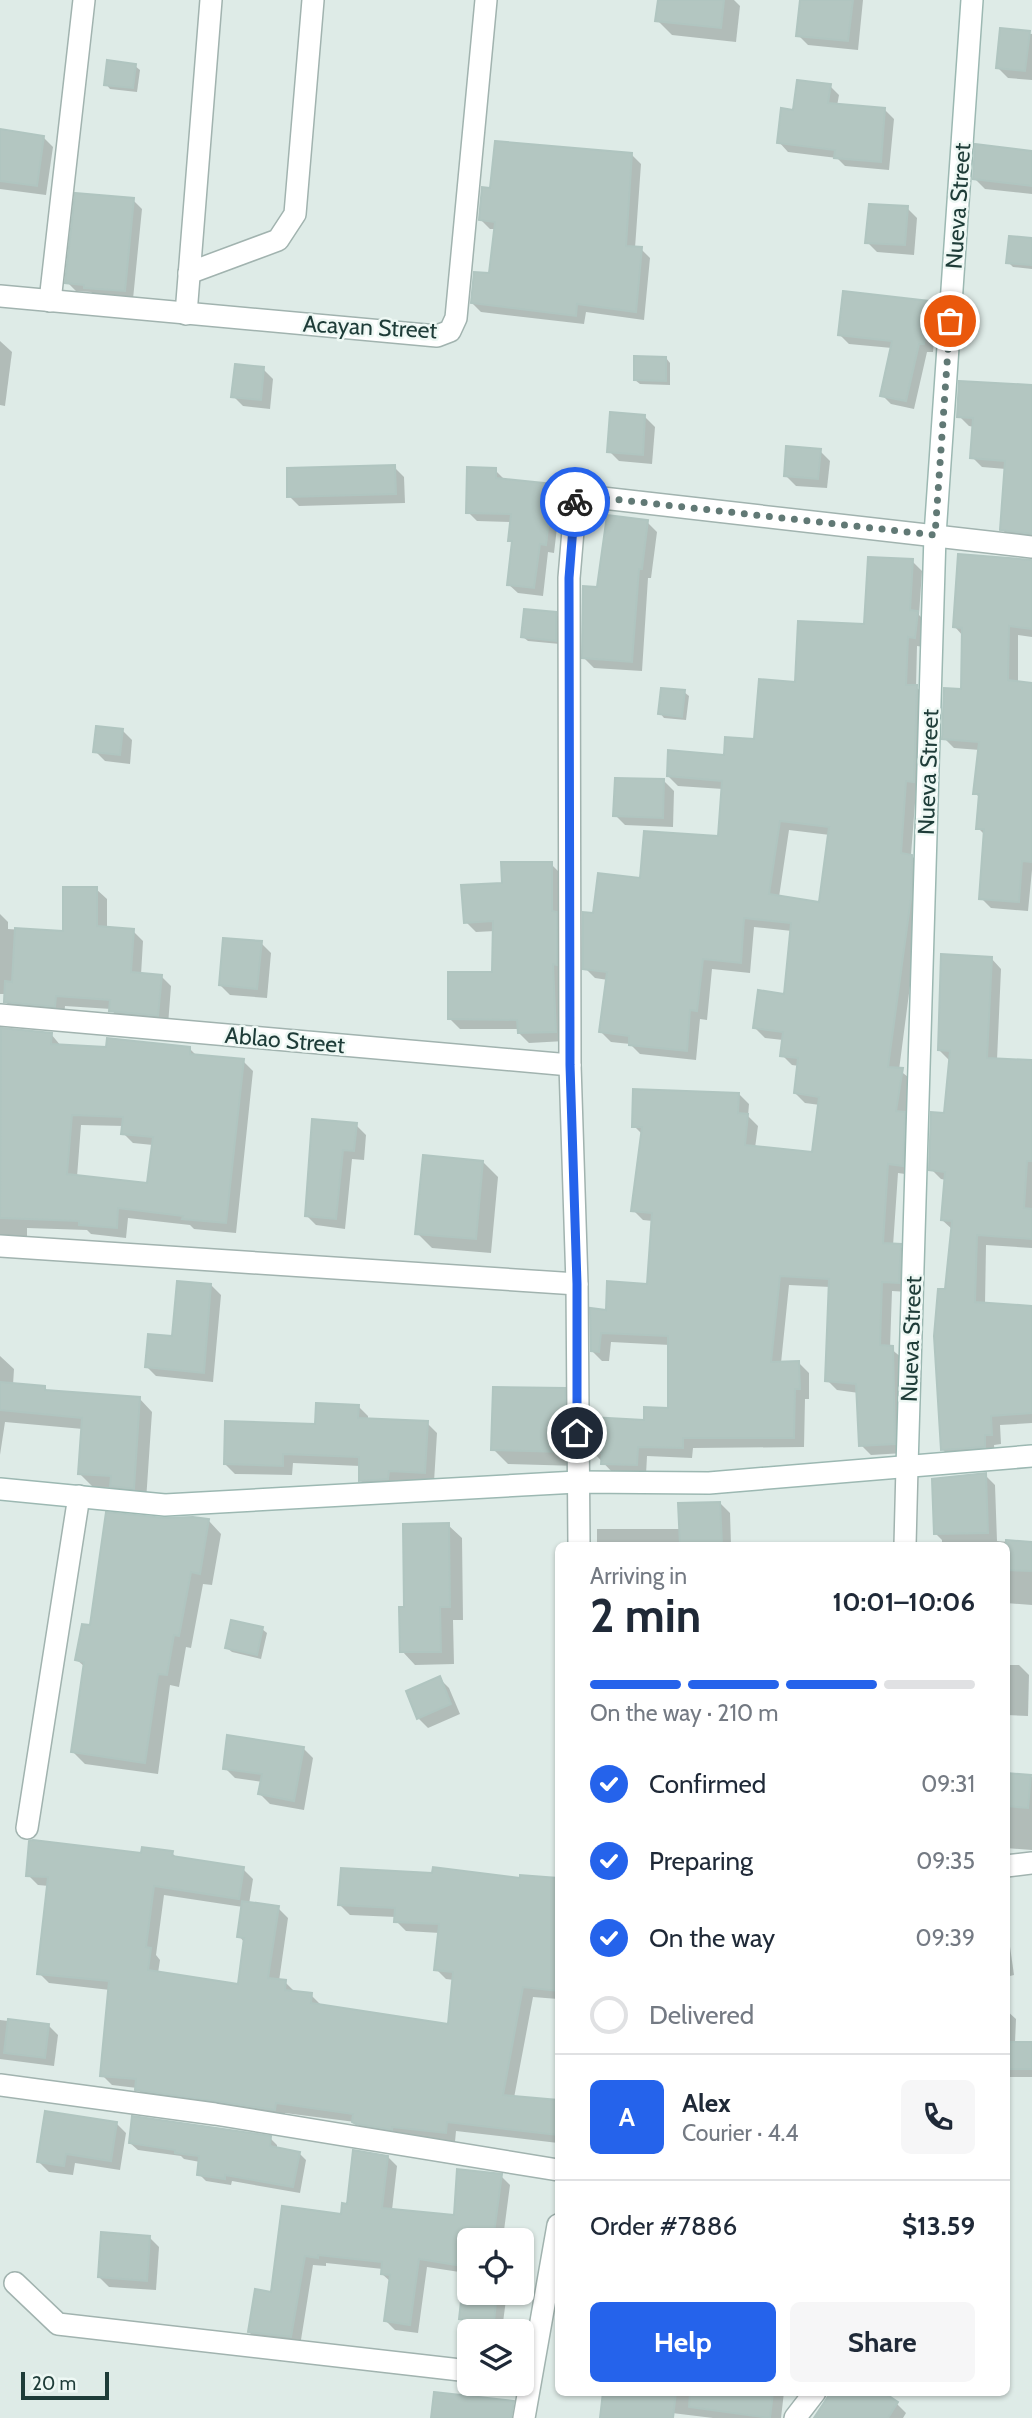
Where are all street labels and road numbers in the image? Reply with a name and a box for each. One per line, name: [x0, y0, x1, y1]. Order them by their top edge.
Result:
street label: Nueva Street: [940, 142, 976, 270]
street label: Acayan Street: [302, 309, 438, 345]
street label: Nueva Street: [912, 708, 944, 836]
street label: Ablao Street: [224, 1021, 346, 1059]
street label: Nueva Street: [895, 1275, 927, 1403]

